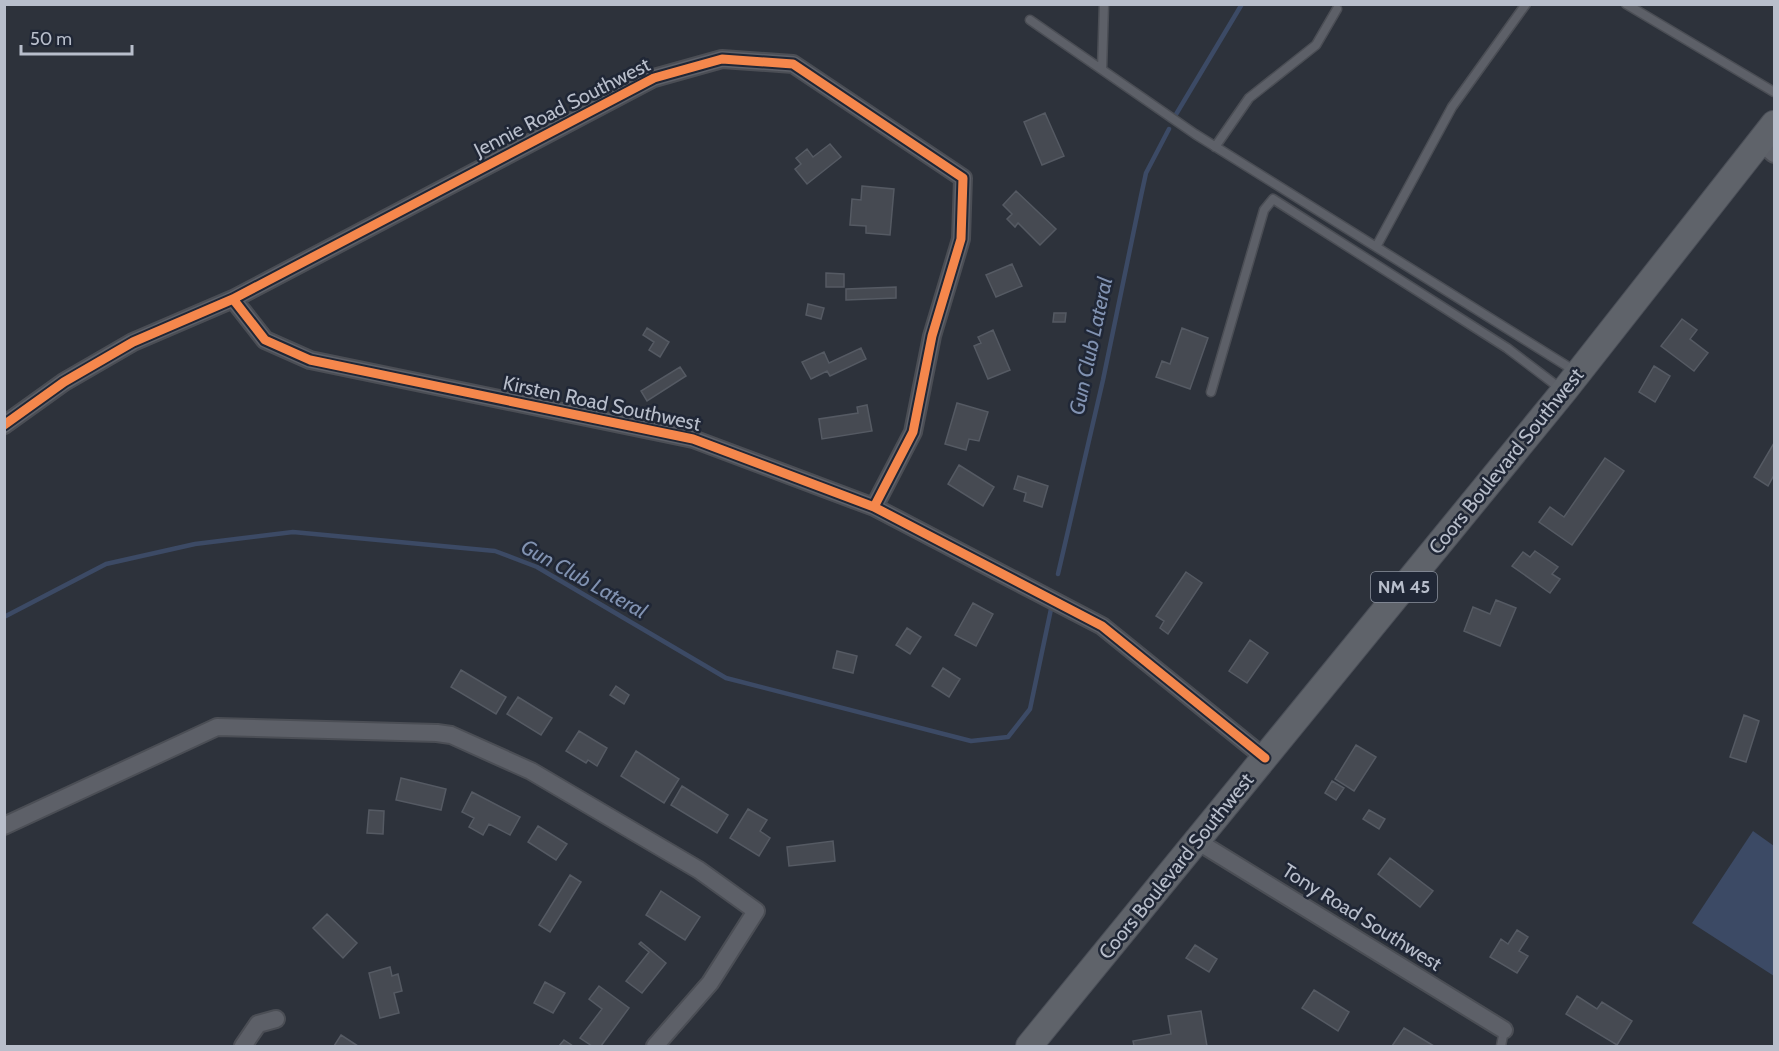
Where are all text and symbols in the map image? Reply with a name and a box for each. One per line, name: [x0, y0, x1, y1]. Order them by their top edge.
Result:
scale bar: [21, 18, 132, 56]
text: 50 m: [30, 28, 72, 50]
street label: Jennie Road Southwest: [469, 52, 654, 162]
water label: Gun Club Lateral: [1064, 275, 1117, 417]
street label: Coors Boulevard Southwest: [1423, 363, 1589, 559]
street label: Kirsten Road Southwest: [501, 370, 703, 436]
water label: Gun Club Lateral: [517, 534, 652, 623]
road number: NM 45: [1371, 572, 1437, 602]
street label: Coors Boulevard Southwest: [1093, 768, 1259, 964]
street label: Tony Road Southwest: [1278, 858, 1446, 976]

